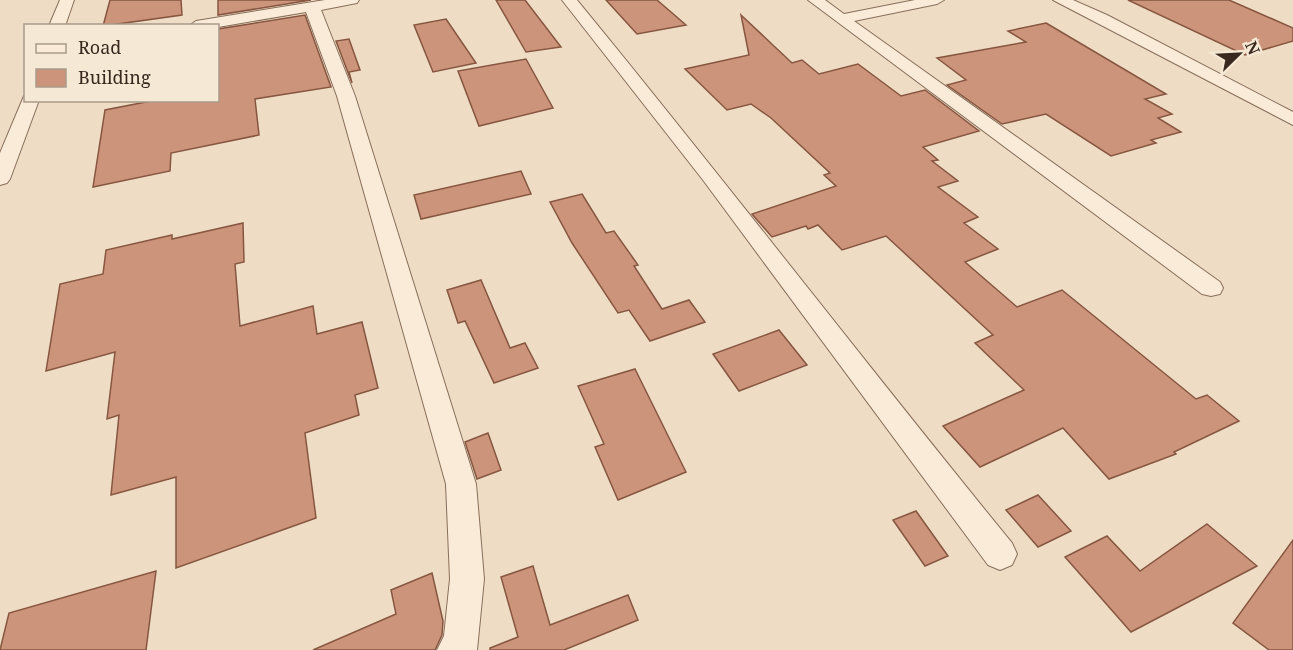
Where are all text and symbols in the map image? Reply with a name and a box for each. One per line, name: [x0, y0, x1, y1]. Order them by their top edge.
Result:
legend: [24, 24, 219, 102]
north arrow: [1209, 24, 1269, 84]
text: Road: [78, 35, 121, 59]
text: N: [1240, 38, 1265, 58]
text: Building: [78, 65, 151, 89]

